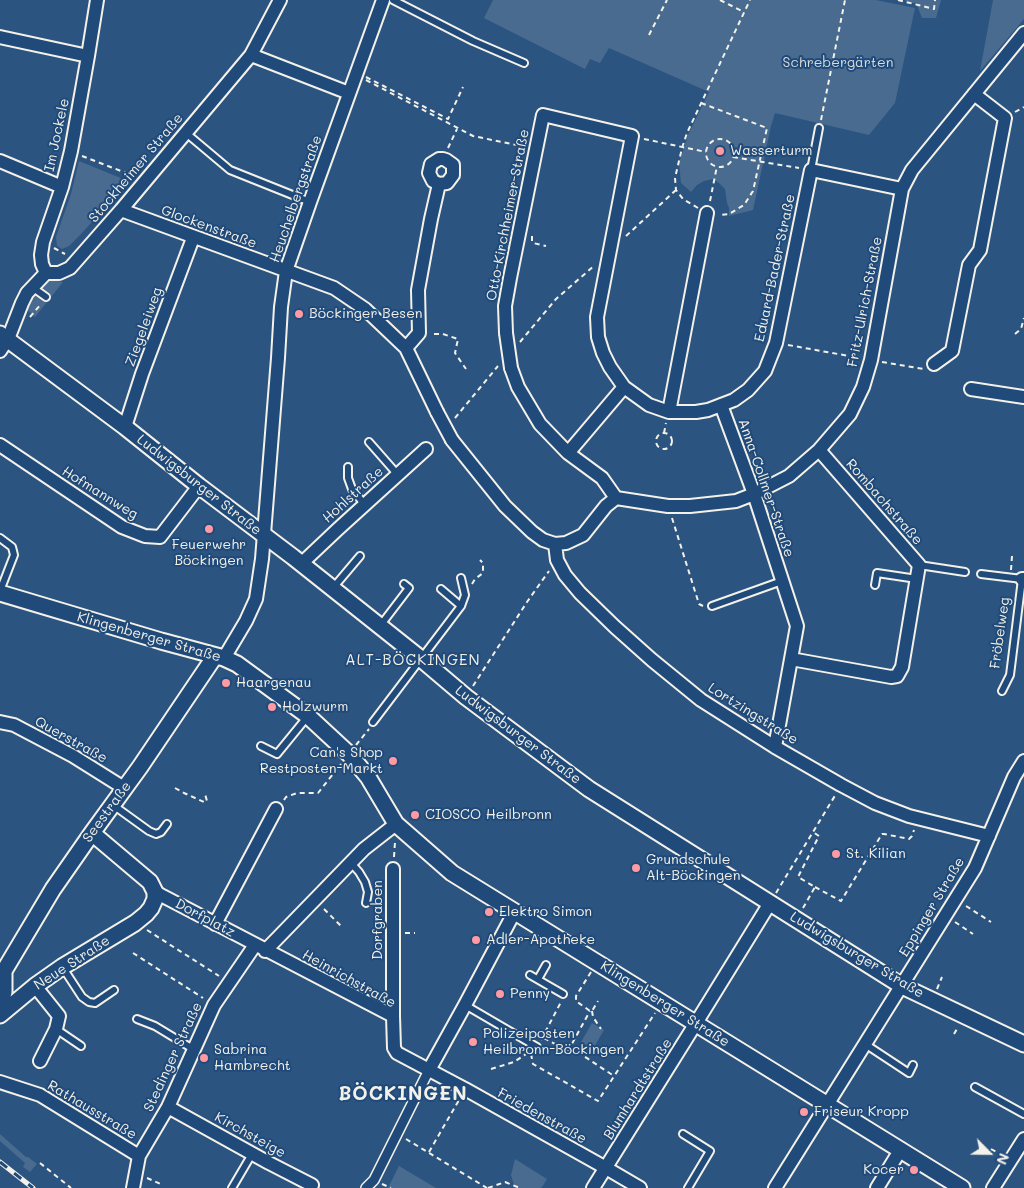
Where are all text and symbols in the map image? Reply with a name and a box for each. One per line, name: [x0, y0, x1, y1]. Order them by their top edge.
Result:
park label: Schrebergärten: [783, 55, 893, 71]
street label: Im Jockele: [41, 97, 73, 173]
street label: Stockheimer Straße: [85, 110, 187, 226]
street label: Otto-Kirchheimer-Straße: [483, 128, 533, 302]
street label: Heuchelbergstraße: [266, 133, 326, 265]
place label: Wasserturm: [730, 143, 812, 159]
marker: Wasserturm: [714, 145, 726, 157]
street label: Eduard-Bader-Straße: [751, 193, 799, 343]
street label: Glockenstraße: [159, 202, 259, 252]
street label: Fritz-Ulrich-Straße: [844, 235, 886, 369]
street label: Ziegeleiweg: [122, 285, 166, 369]
place label: Böckinger Besen: [309, 306, 423, 322]
marker: Böckinger Besen: [293, 308, 305, 320]
street label: Anna-Collmer-Straße: [734, 417, 798, 559]
street label: Ludwigsburger Straße: [133, 431, 265, 539]
street label: Rombachstraße: [842, 456, 926, 548]
street label: Hofmannweg: [59, 463, 141, 523]
street label: Hohlstraße: [319, 463, 387, 527]
marker: Feuerwehr Böckingen: [203, 523, 215, 535]
place label: Feuerwehr Böckingen: [172, 537, 246, 570]
street label: Fröbelweg: [987, 596, 1013, 670]
street label: Klingenberger Straße: [75, 608, 223, 666]
district label: ALT-BÖCKINGEN: [344, 651, 482, 669]
place label: Haargenau: [236, 675, 311, 691]
marker: Haargenau: [220, 677, 232, 689]
street label: Lortzingstraße: [705, 680, 801, 748]
street label: Ludwigsburger Straße: [452, 682, 584, 788]
place label: Holzwurm: [282, 699, 348, 715]
marker: Holzwurm: [266, 701, 278, 713]
street label: Querstraße: [32, 713, 110, 767]
place label: Can's Shop Restposten-Markt: [260, 745, 383, 778]
marker: Can's Shop Restposten-Markt: [387, 755, 399, 767]
street label: Seestraße: [79, 778, 135, 846]
place label: CIOSCO Heilbronn: [425, 807, 552, 823]
marker: CIOSCO Heilbronn: [409, 809, 421, 821]
place label: St. Kilian: [846, 846, 906, 862]
marker: St. Kilian: [830, 848, 842, 860]
place label: Grundschule Alt-Böckingen: [646, 852, 741, 884]
street label: Eppinger Straße: [896, 854, 968, 960]
marker: Grundschule Alt-Böckingen: [630, 862, 642, 874]
street label: Dorfgraben: [370, 880, 386, 960]
street label: Dorfplatz: [172, 895, 238, 941]
place label: Elektro Simon: [499, 904, 592, 920]
marker: Elektro Simon: [483, 906, 495, 918]
street label: Ludwigsburger Straße: [787, 908, 927, 1002]
street label: Neue Straße: [31, 932, 113, 994]
place label: Adler-Apotheke: [486, 932, 595, 948]
marker: Adler-Apotheke: [470, 934, 482, 946]
street label: Heinrichstraße: [299, 946, 399, 1012]
street label: Klingenberger Straße: [597, 957, 733, 1051]
place label: Penny: [510, 986, 550, 1002]
marker: Penny: [494, 988, 506, 1000]
street label: Stedinger Straße: [140, 999, 206, 1115]
place label: Polizeiposten Heilbronn-Böckingen: [483, 1026, 624, 1058]
street label: Blumhardtstraße: [600, 1035, 676, 1143]
marker: Polizeiposten Heilbronn-Böckingen: [467, 1036, 479, 1048]
place label: Sabrina Hambrecht: [214, 1042, 291, 1074]
marker: Sabrina Hambrecht: [198, 1052, 210, 1064]
street label: Rathausstraße: [44, 1077, 140, 1143]
district label: BÖCKINGEN: [337, 1083, 469, 1105]
street label: Friedenstraße: [494, 1085, 590, 1147]
place label: Friseur Kropp: [814, 1104, 909, 1120]
marker: Friseur Kropp: [798, 1106, 810, 1118]
street label: Kirchsteige: [212, 1109, 288, 1161]
north arrow: [964, 1128, 1014, 1178]
text: N: [992, 1150, 1014, 1168]
place label: Kocer: [863, 1162, 904, 1178]
marker: Kocer: [908, 1164, 920, 1176]

